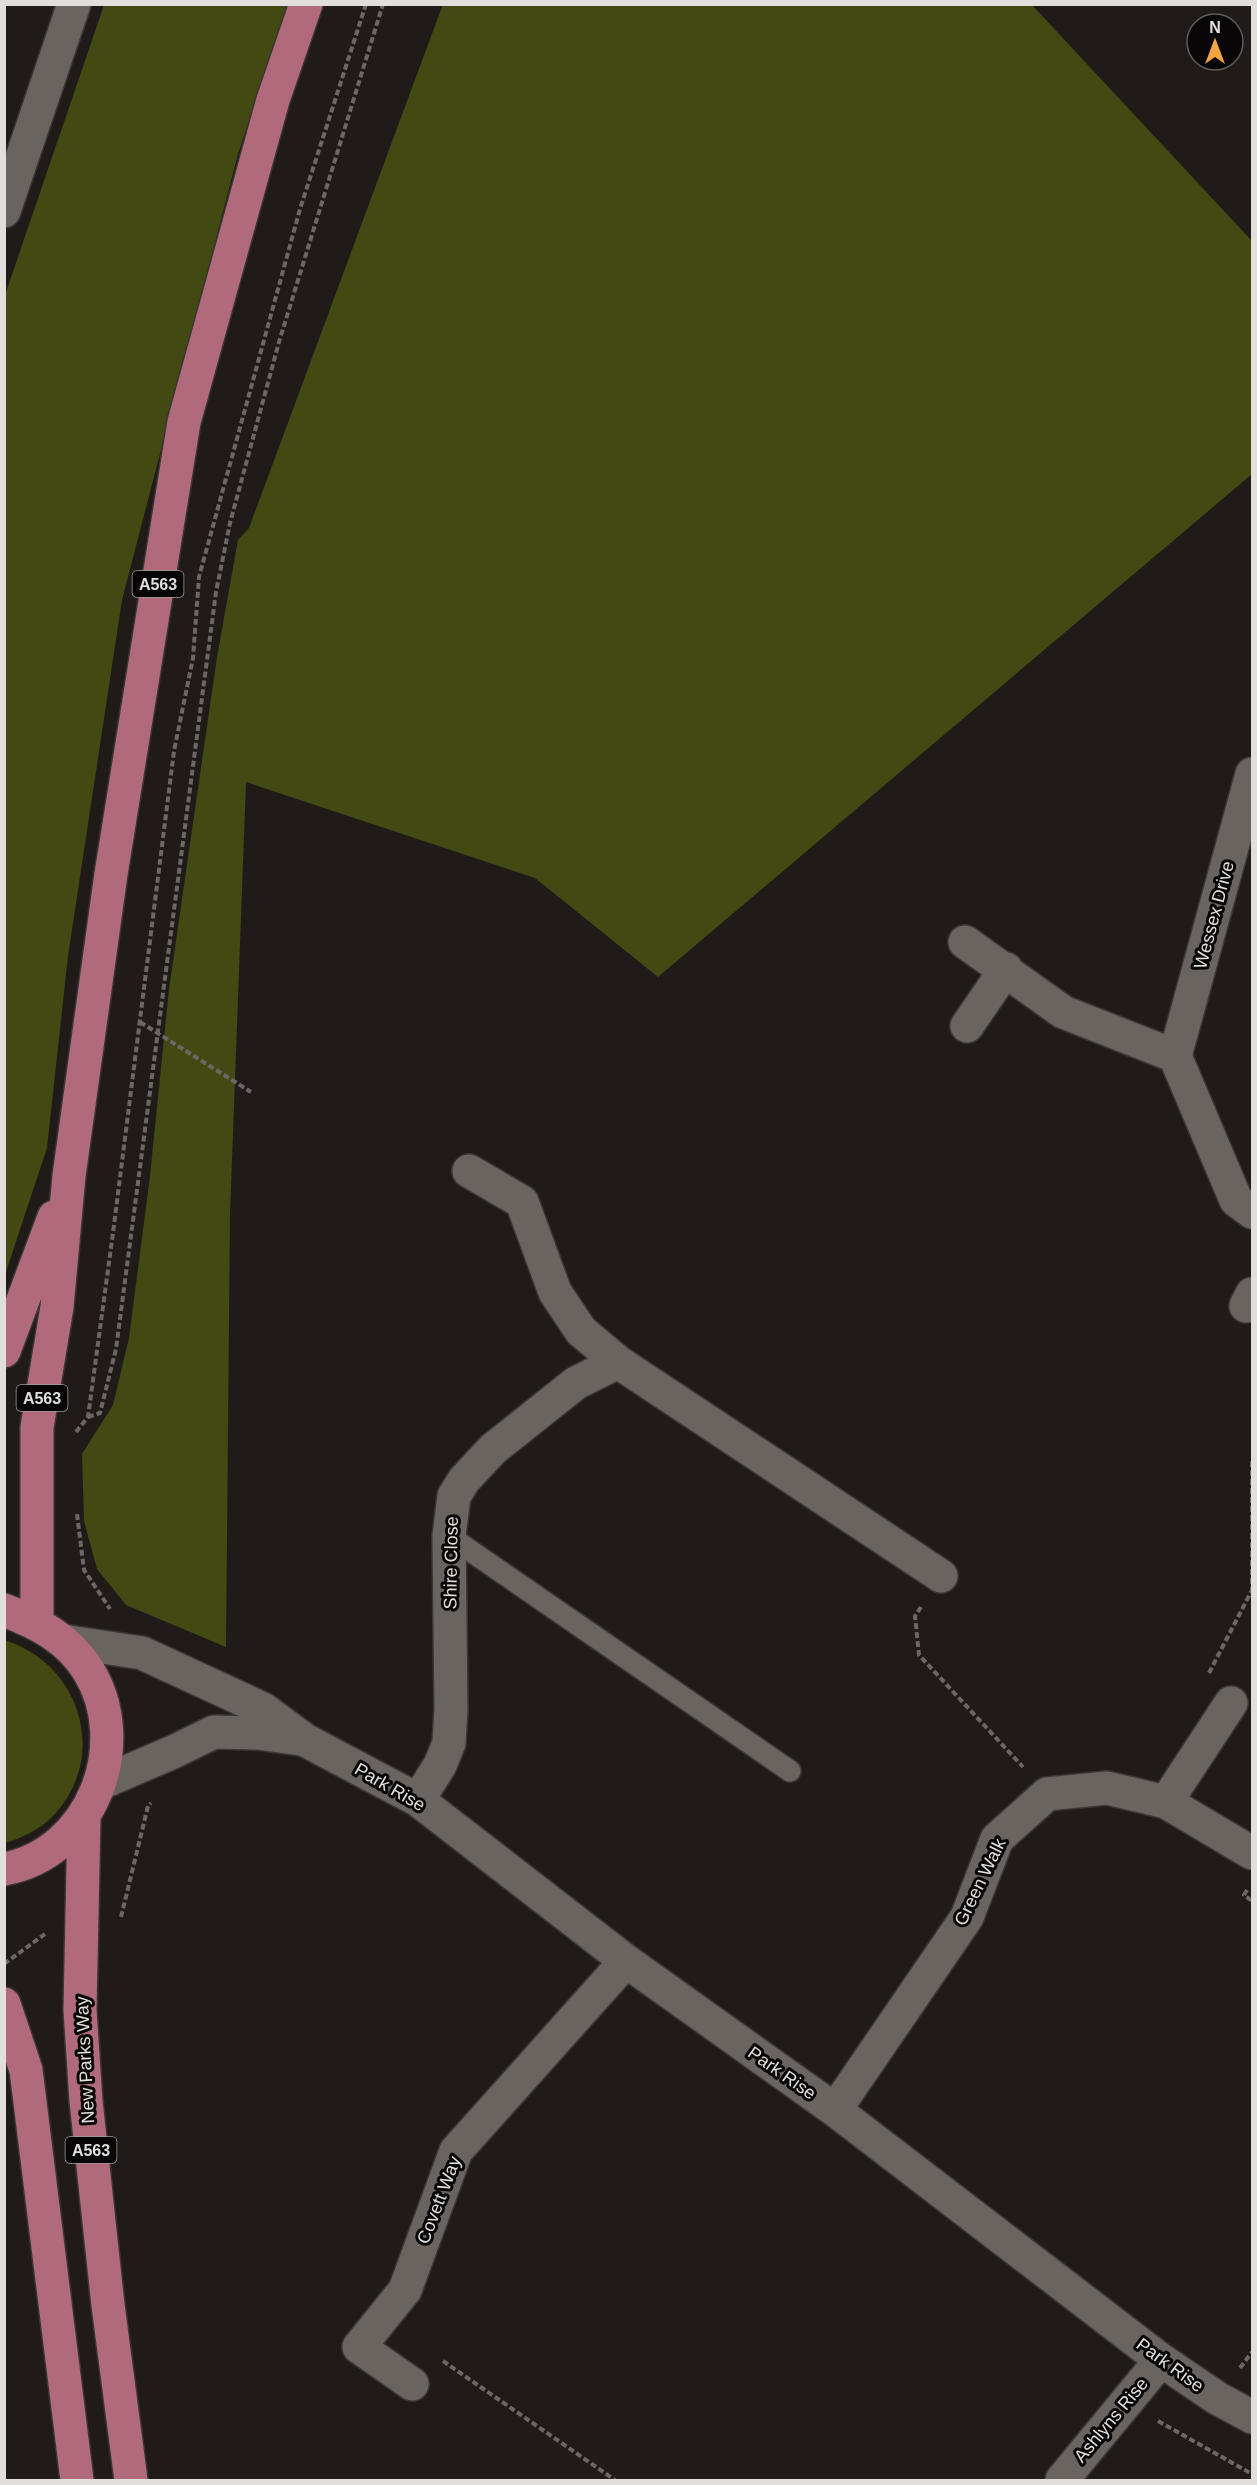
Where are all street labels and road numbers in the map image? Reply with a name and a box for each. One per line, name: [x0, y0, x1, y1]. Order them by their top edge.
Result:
road number: A563: [132, 571, 184, 597]
street label: Wessex Drive: [1190, 859, 1238, 971]
road number: A563: [16, 1385, 68, 1411]
street label: Shire Close: [440, 1516, 462, 1610]
street label: Park Rise: [351, 1759, 429, 1815]
street label: Green Walk: [950, 1834, 1010, 1929]
street label: New Parks Way: [72, 1996, 98, 2124]
street label: Park Rise: [744, 2042, 820, 2104]
road number: A563: [66, 2137, 116, 2163]
street label: Covett Way: [413, 2153, 465, 2247]
street label: Park Rise: [1133, 2334, 1207, 2396]
street label: Ashlyns Rise: [1070, 2374, 1152, 2466]

